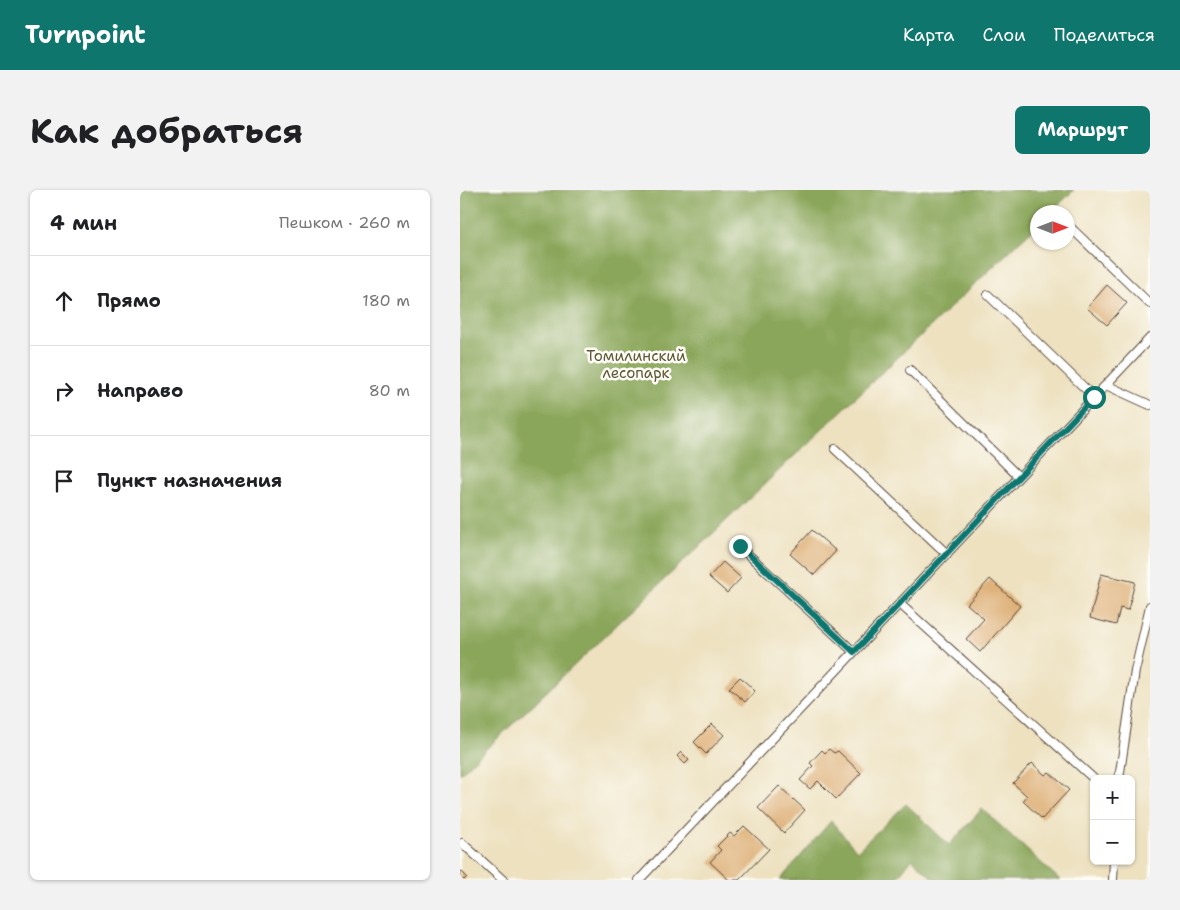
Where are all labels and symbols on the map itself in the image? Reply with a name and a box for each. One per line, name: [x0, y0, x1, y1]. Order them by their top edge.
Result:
north arrow: [1030, 205, 1075, 250]
park label: Томилинский лесопарк: [586, 346, 686, 383]
route start: [1083, 386, 1106, 409]
route end: [729, 535, 752, 558]

